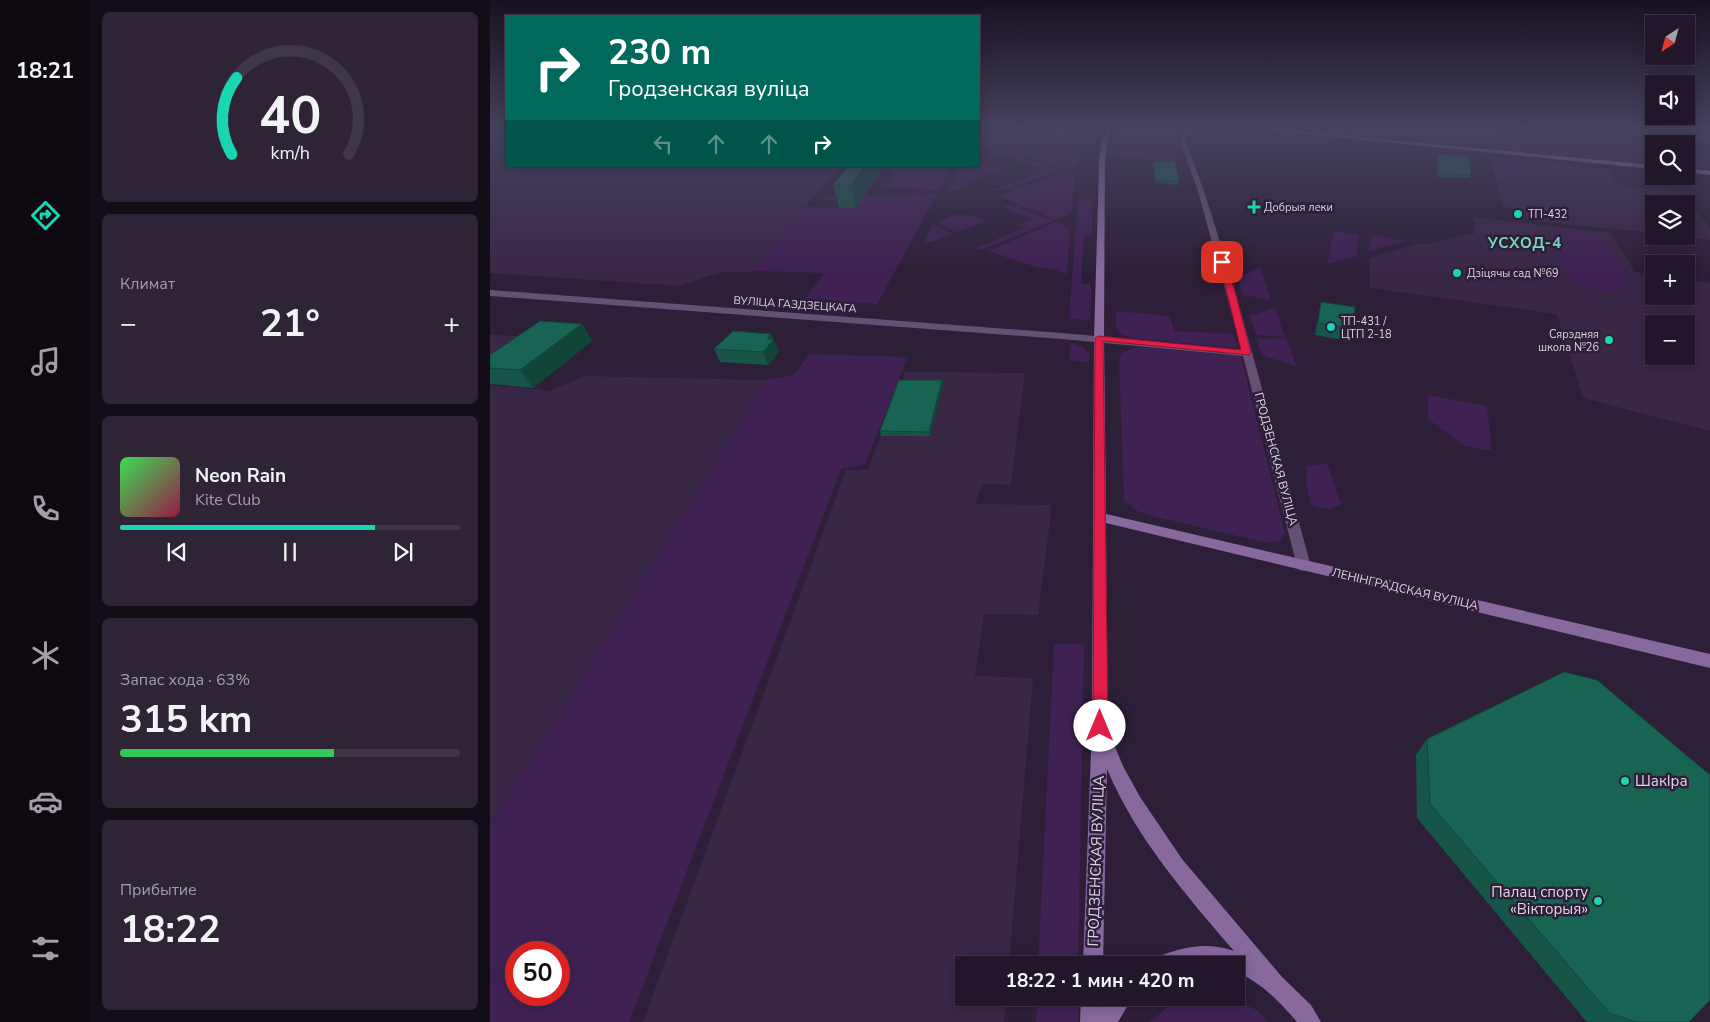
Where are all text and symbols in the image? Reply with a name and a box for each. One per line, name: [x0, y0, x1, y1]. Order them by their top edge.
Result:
north arrow: [1645, 15, 1695, 65]
map controls: [1645, 15, 1695, 365]
text: 230 m: [608, 29, 711, 76]
icon: right: [525, 35, 590, 100]
text: 18:21: [16, 56, 74, 86]
text: Гродзенская вуліца: [608, 74, 810, 104]
button: sound: [1645, 75, 1695, 125]
text: 40: [259, 80, 321, 151]
icon: left: [649, 130, 677, 158]
icon: ahead: [702, 130, 730, 158]
icon: ahead: [755, 130, 783, 158]
icon: right: [808, 130, 836, 158]
button: search: [1645, 135, 1695, 185]
text: km/h: [270, 141, 310, 165]
button: layers: [1645, 195, 1695, 245]
icon: directions: [28, 198, 63, 233]
place label: Добрыя леки: [1264, 200, 1333, 215]
marker: Добрыя леки: [1248, 201, 1260, 213]
place label: ТП-432: [1528, 207, 1567, 222]
marker: ТП-432: [1512, 208, 1524, 220]
district label: УСХОД-4: [1487, 233, 1562, 253]
pin: [1201, 241, 1243, 283]
icon: arrive: [1208, 248, 1236, 276]
button: +: [1645, 255, 1695, 305]
place label: Дзіцячы сад №69: [1467, 266, 1559, 281]
marker: Дзіцячы сад №69: [1451, 267, 1463, 279]
text: Климат: [120, 273, 175, 295]
street label: ВУЛІЦА ГАЗДЗЕЦКАГА: [733, 293, 857, 316]
text: 21°: [260, 298, 320, 349]
text: −: [120, 305, 137, 343]
text: +: [443, 305, 460, 343]
place label: ТП-431 / ЦТП 2-18: [1341, 314, 1392, 342]
button: −: [1645, 315, 1695, 365]
marker: ТП-431 / ЦТП 2-18: [1325, 321, 1337, 333]
place label: Сярэдняя школа №26: [1538, 327, 1599, 355]
marker: Сярэдняя школа №26: [1603, 334, 1615, 346]
icon: music: [28, 344, 63, 379]
street label: ГРОДЗЕНСКАЯ ВУЛІЦА: [1251, 391, 1302, 528]
text: Neon Rain: [195, 463, 286, 489]
text: Kite Club: [195, 489, 261, 511]
icon: phone: [28, 491, 63, 526]
icon: previous: [163, 538, 191, 566]
icon: pause: [276, 538, 304, 566]
icon: next: [389, 538, 417, 566]
street label: ЛЕНІНГРАДСКАЯ ВУЛІЦА: [1330, 564, 1480, 614]
icon: climate: [28, 638, 63, 673]
text: Запас хода · 63%: [120, 669, 250, 691]
text: 315 km: [120, 694, 252, 745]
position arrow: [1073, 699, 1125, 751]
place label: ШакІра: [1635, 771, 1688, 791]
street label: ГРОДЗЕНСКАЯ ВУЛІЦА: [1083, 775, 1109, 947]
marker: ШакІра: [1619, 775, 1631, 787]
icon: car: [28, 784, 63, 819]
text: Прибытие: [120, 879, 197, 901]
place label: Палац спорту «Вікторыя»: [1491, 882, 1588, 919]
marker: Палац спорту «Вікторыя»: [1592, 895, 1604, 907]
text: 18:22: [120, 904, 221, 955]
icon: filters: [28, 931, 63, 966]
speed limit sign: 50: [505, 941, 570, 1006]
text: 18:22 · 1 мин · 420 m: [1006, 968, 1194, 994]

